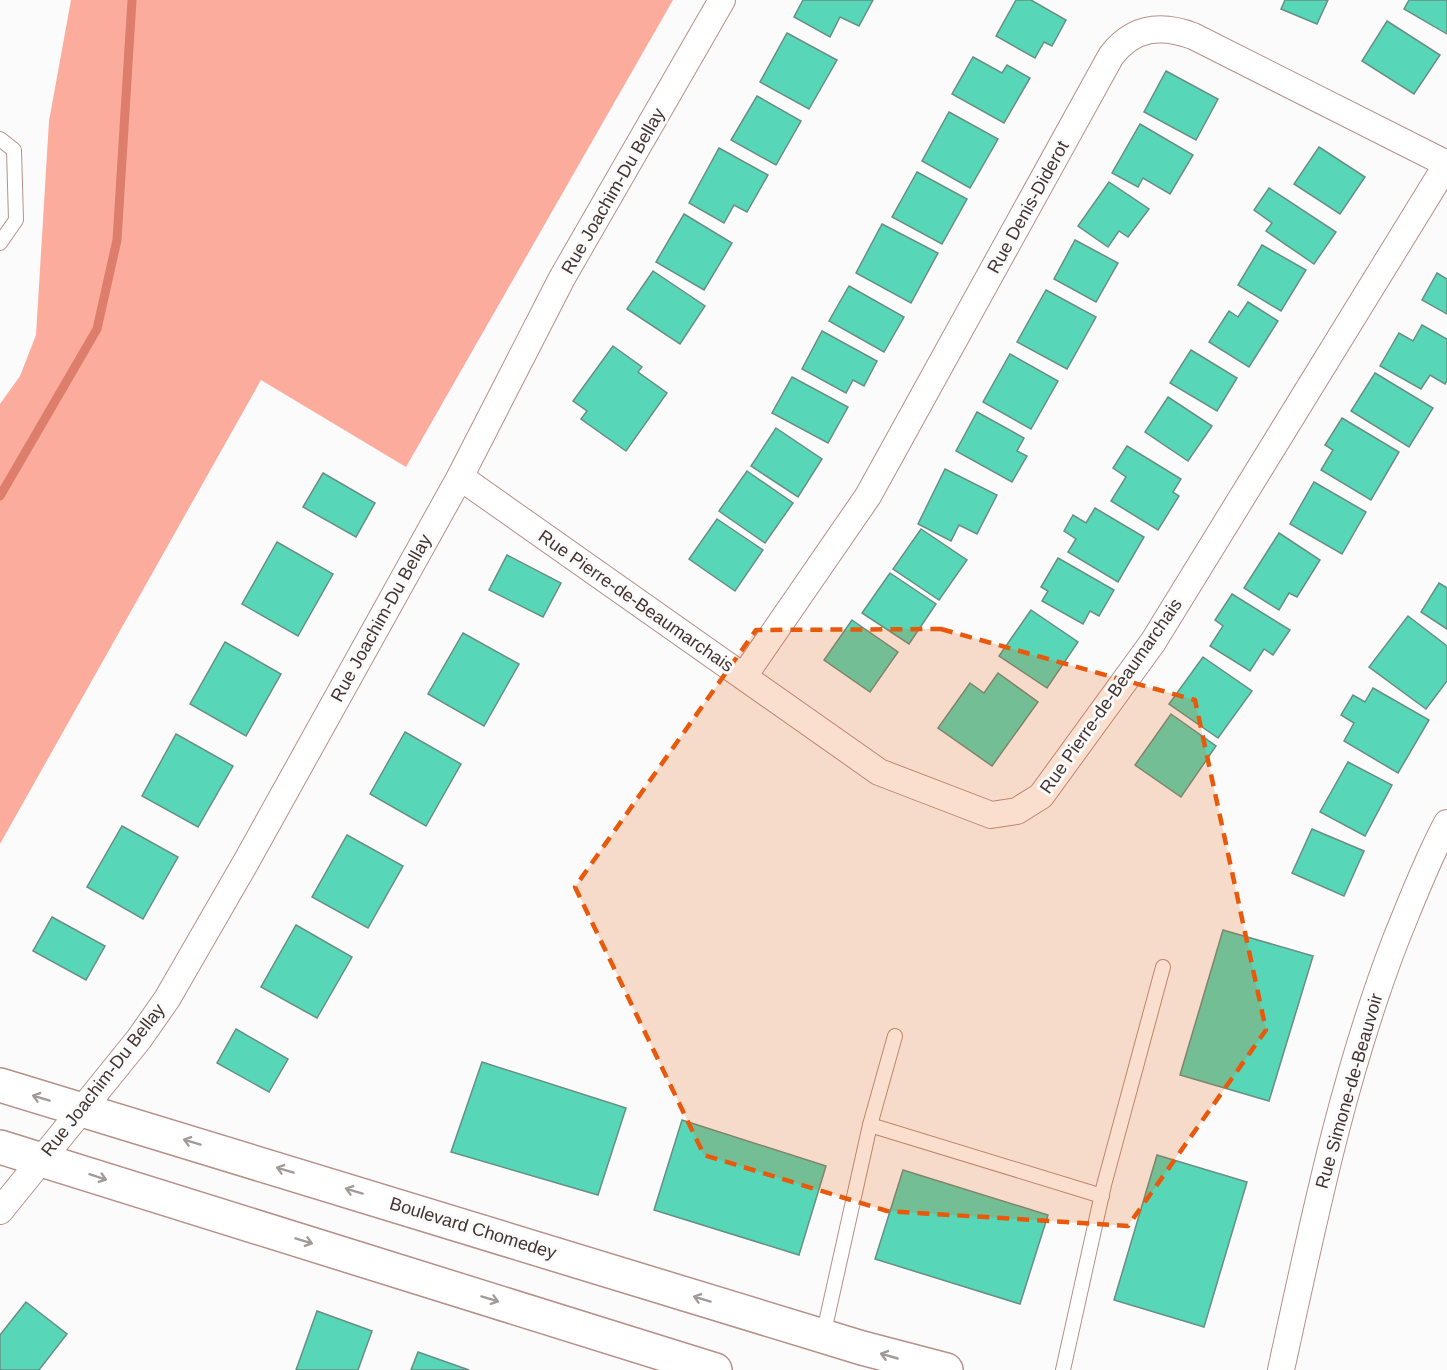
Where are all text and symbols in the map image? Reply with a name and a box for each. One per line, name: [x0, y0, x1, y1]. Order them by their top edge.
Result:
street label: Rue Joachim-Du Bellay: [557, 105, 669, 277]
street label: Rue Denis-Diderot: [983, 137, 1073, 277]
street label: Rue Pierre-de-Beaumarchais: [535, 526, 737, 676]
street label: Rue Joachim-Du Bellay: [327, 531, 435, 705]
street label: Rue Pierre-de-Beaumarchais: [1036, 595, 1186, 797]
street label: Rue Simone-de-Beauvoir: [1312, 991, 1386, 1191]
street label: Rue Joachim-Du Bellay: [37, 1000, 169, 1160]
one-way arrow: [32, 1092, 51, 1103]
one-way arrow: [183, 1136, 202, 1147]
one-way arrow: [276, 1164, 295, 1175]
one-way arrow: [88, 1173, 107, 1184]
one-way arrow: [345, 1185, 364, 1196]
street label: Boulevard Chomedey: [387, 1193, 559, 1263]
one-way arrow: [294, 1236, 313, 1247]
one-way arrow: [693, 1293, 712, 1304]
one-way arrow: [480, 1294, 499, 1305]
one-way arrow: [880, 1350, 899, 1361]

